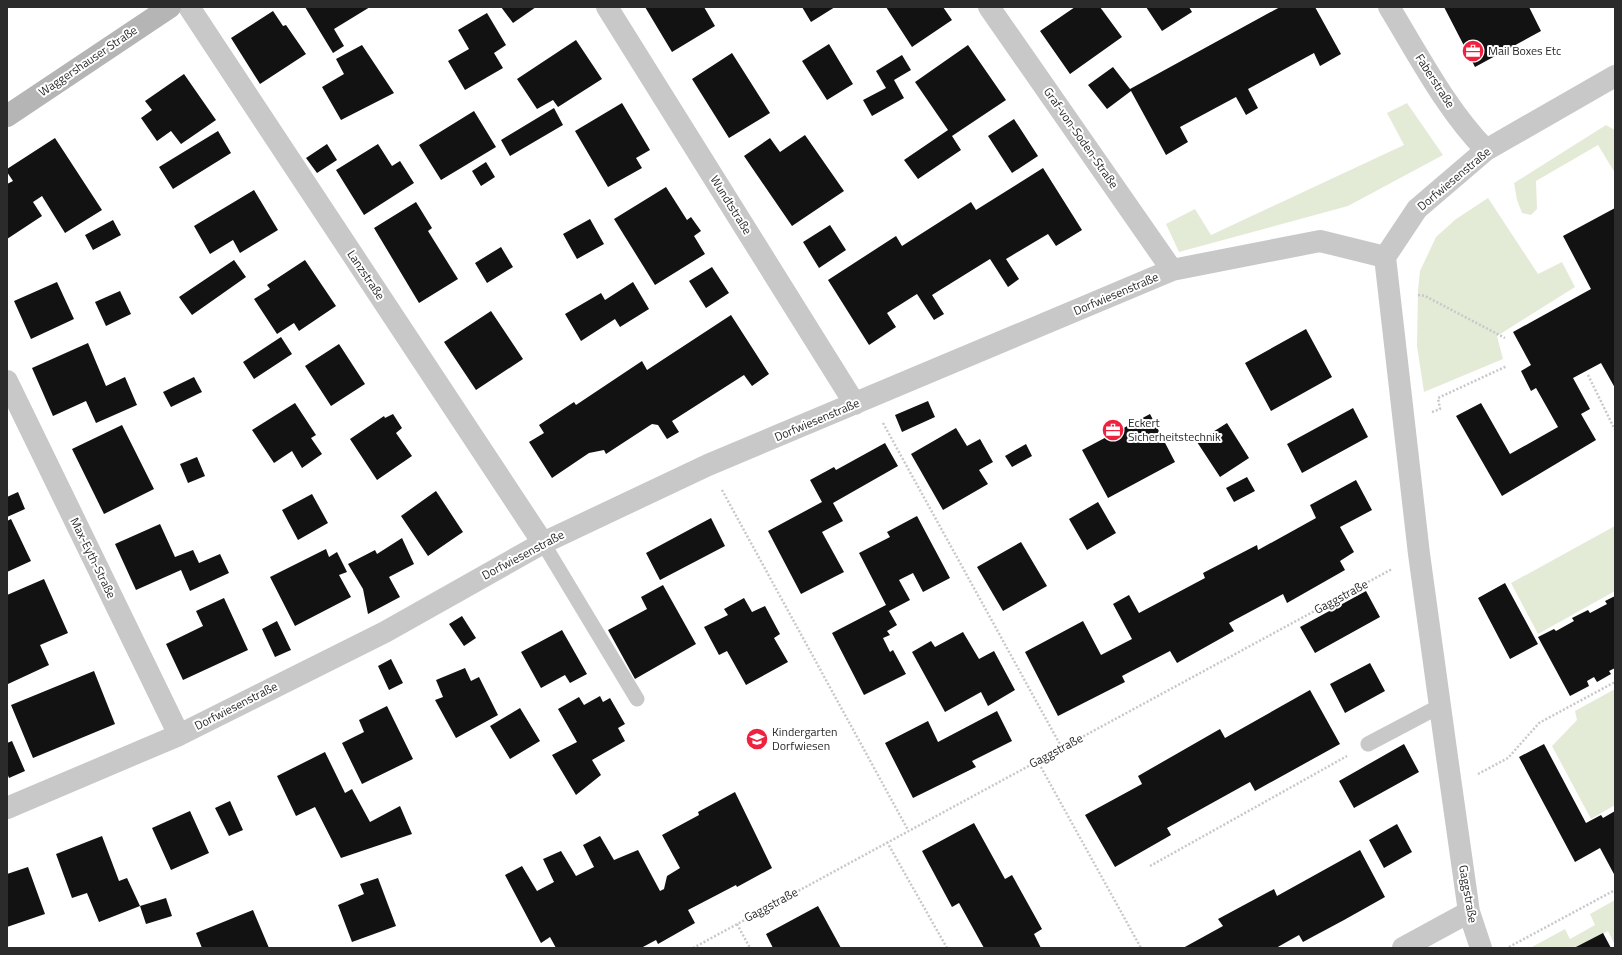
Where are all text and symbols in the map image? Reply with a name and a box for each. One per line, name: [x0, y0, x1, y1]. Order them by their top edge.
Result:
street label: Waggershauser Straße: [34, 20, 141, 101]
office icon: Mail Boxes Etc: [1460, 38, 1486, 64]
place label: Mail Boxes Etc: [1488, 41, 1561, 60]
street label: Faberstraße: [1411, 50, 1460, 112]
street label: Graf-von-Soden-Straße: [1039, 83, 1124, 192]
street label: Dorfwiesenstraße: [1413, 142, 1495, 215]
street label: Wundtstraße: [706, 171, 757, 238]
street label: Lanzstraße: [343, 246, 390, 303]
street label: Dorfwiesenstraße: [1070, 267, 1161, 320]
street label: Dorfwiesenstraße: [771, 393, 862, 446]
place label: Eckert Sicherheitstechnik: [1128, 413, 1221, 446]
office icon: Eckert Sicherheitstechnik: [1100, 417, 1126, 443]
street label: Max-Eyth-Straße: [66, 514, 121, 601]
street label: Dorfwiesenstraße: [478, 525, 567, 584]
street label: Gaggstraße: [1310, 574, 1371, 619]
street label: Dorfwiesenstraße: [191, 676, 281, 735]
place label: Kindergarten Dorfwiesen: [772, 722, 837, 755]
school or university icon: Kindergarten Dorfwiesen: [744, 726, 770, 752]
street label: Gaggstraße: [1025, 728, 1086, 773]
street label: Gaggstraße: [1454, 863, 1483, 924]
street label: Gaggstraße: [740, 882, 801, 927]

